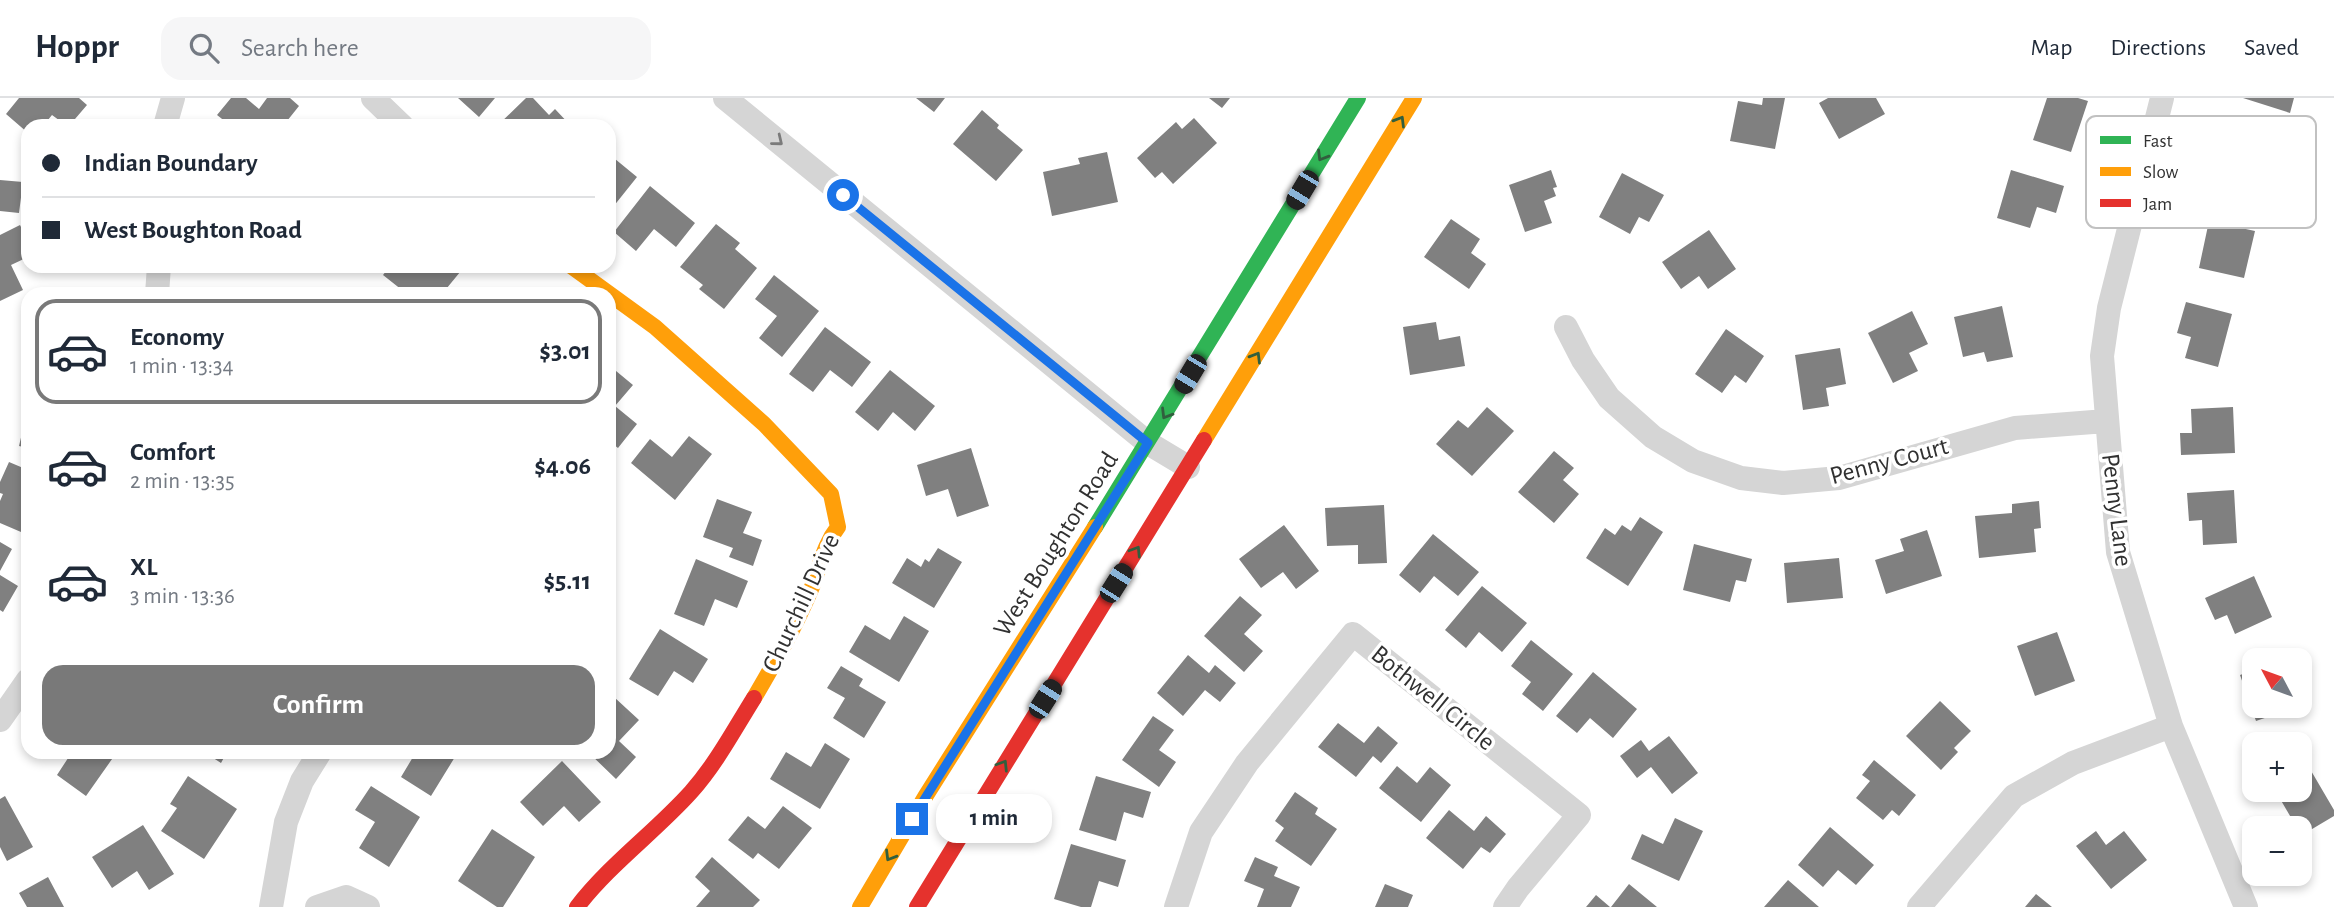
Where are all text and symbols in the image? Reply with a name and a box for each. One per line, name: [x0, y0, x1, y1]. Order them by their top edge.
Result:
search box: [161, 17, 651, 80]
icon: search: [185, 29, 223, 67]
text: Hoppr: [35, 31, 119, 64]
text: Search here: [241, 35, 359, 61]
text: Map: [2030, 36, 2072, 60]
text: Directions: [2110, 36, 2206, 60]
text: Saved: [2244, 36, 2299, 60]
one-way arrow: [1391, 116, 1404, 129]
legend: [2086, 116, 2316, 228]
text: Fast: [2143, 132, 2173, 151]
one-way arrow: [770, 133, 782, 146]
one-way arrow: [1318, 149, 1331, 162]
text: Indian Boundary: [84, 150, 258, 176]
text: Slow: [2143, 163, 2179, 182]
car: [1283, 167, 1322, 213]
route start: [827, 179, 859, 211]
text: Jam: [2143, 195, 2172, 214]
text: West Boughton Road: [84, 217, 302, 243]
icon: car: [46, 320, 109, 383]
text: Economy: [130, 324, 224, 350]
text: $3.01: [539, 338, 591, 364]
car: [1171, 351, 1210, 397]
one-way arrow: [1247, 352, 1260, 365]
text: 1 min · 13:34: [130, 355, 234, 378]
one-way arrow: [1161, 406, 1174, 419]
street label: Penny Court: [1827, 433, 1951, 489]
icon: car: [46, 435, 109, 498]
text: Comfort: [130, 439, 215, 465]
street label: West Boughton Road: [989, 447, 1123, 641]
street label: Penny Lane: [2097, 452, 2137, 568]
text: $4.06: [534, 453, 591, 479]
text: 2 min · 13:35: [130, 470, 235, 493]
street label: Churchill Drive: [758, 530, 844, 676]
one-way arrow: [1128, 546, 1141, 559]
icon: car: [46, 550, 109, 613]
text: XL: [130, 554, 157, 580]
car: [1096, 560, 1137, 606]
text: $5.11: [543, 568, 591, 594]
text: 3 min · 13:36: [130, 585, 235, 608]
street label: Bothwell Circle: [1366, 640, 1500, 756]
north arrow: [2242, 648, 2312, 718]
map controls: [2242, 648, 2312, 886]
button: Confirm: [42, 665, 595, 745]
car: [1025, 676, 1066, 722]
button: +: [2242, 732, 2312, 802]
one-way arrow: [995, 760, 1008, 773]
callout: 1 min: [936, 794, 1052, 844]
route end: [896, 803, 928, 835]
text: 1 min: [970, 807, 1018, 830]
button: −: [2242, 816, 2312, 886]
one-way arrow: [885, 848, 898, 861]

